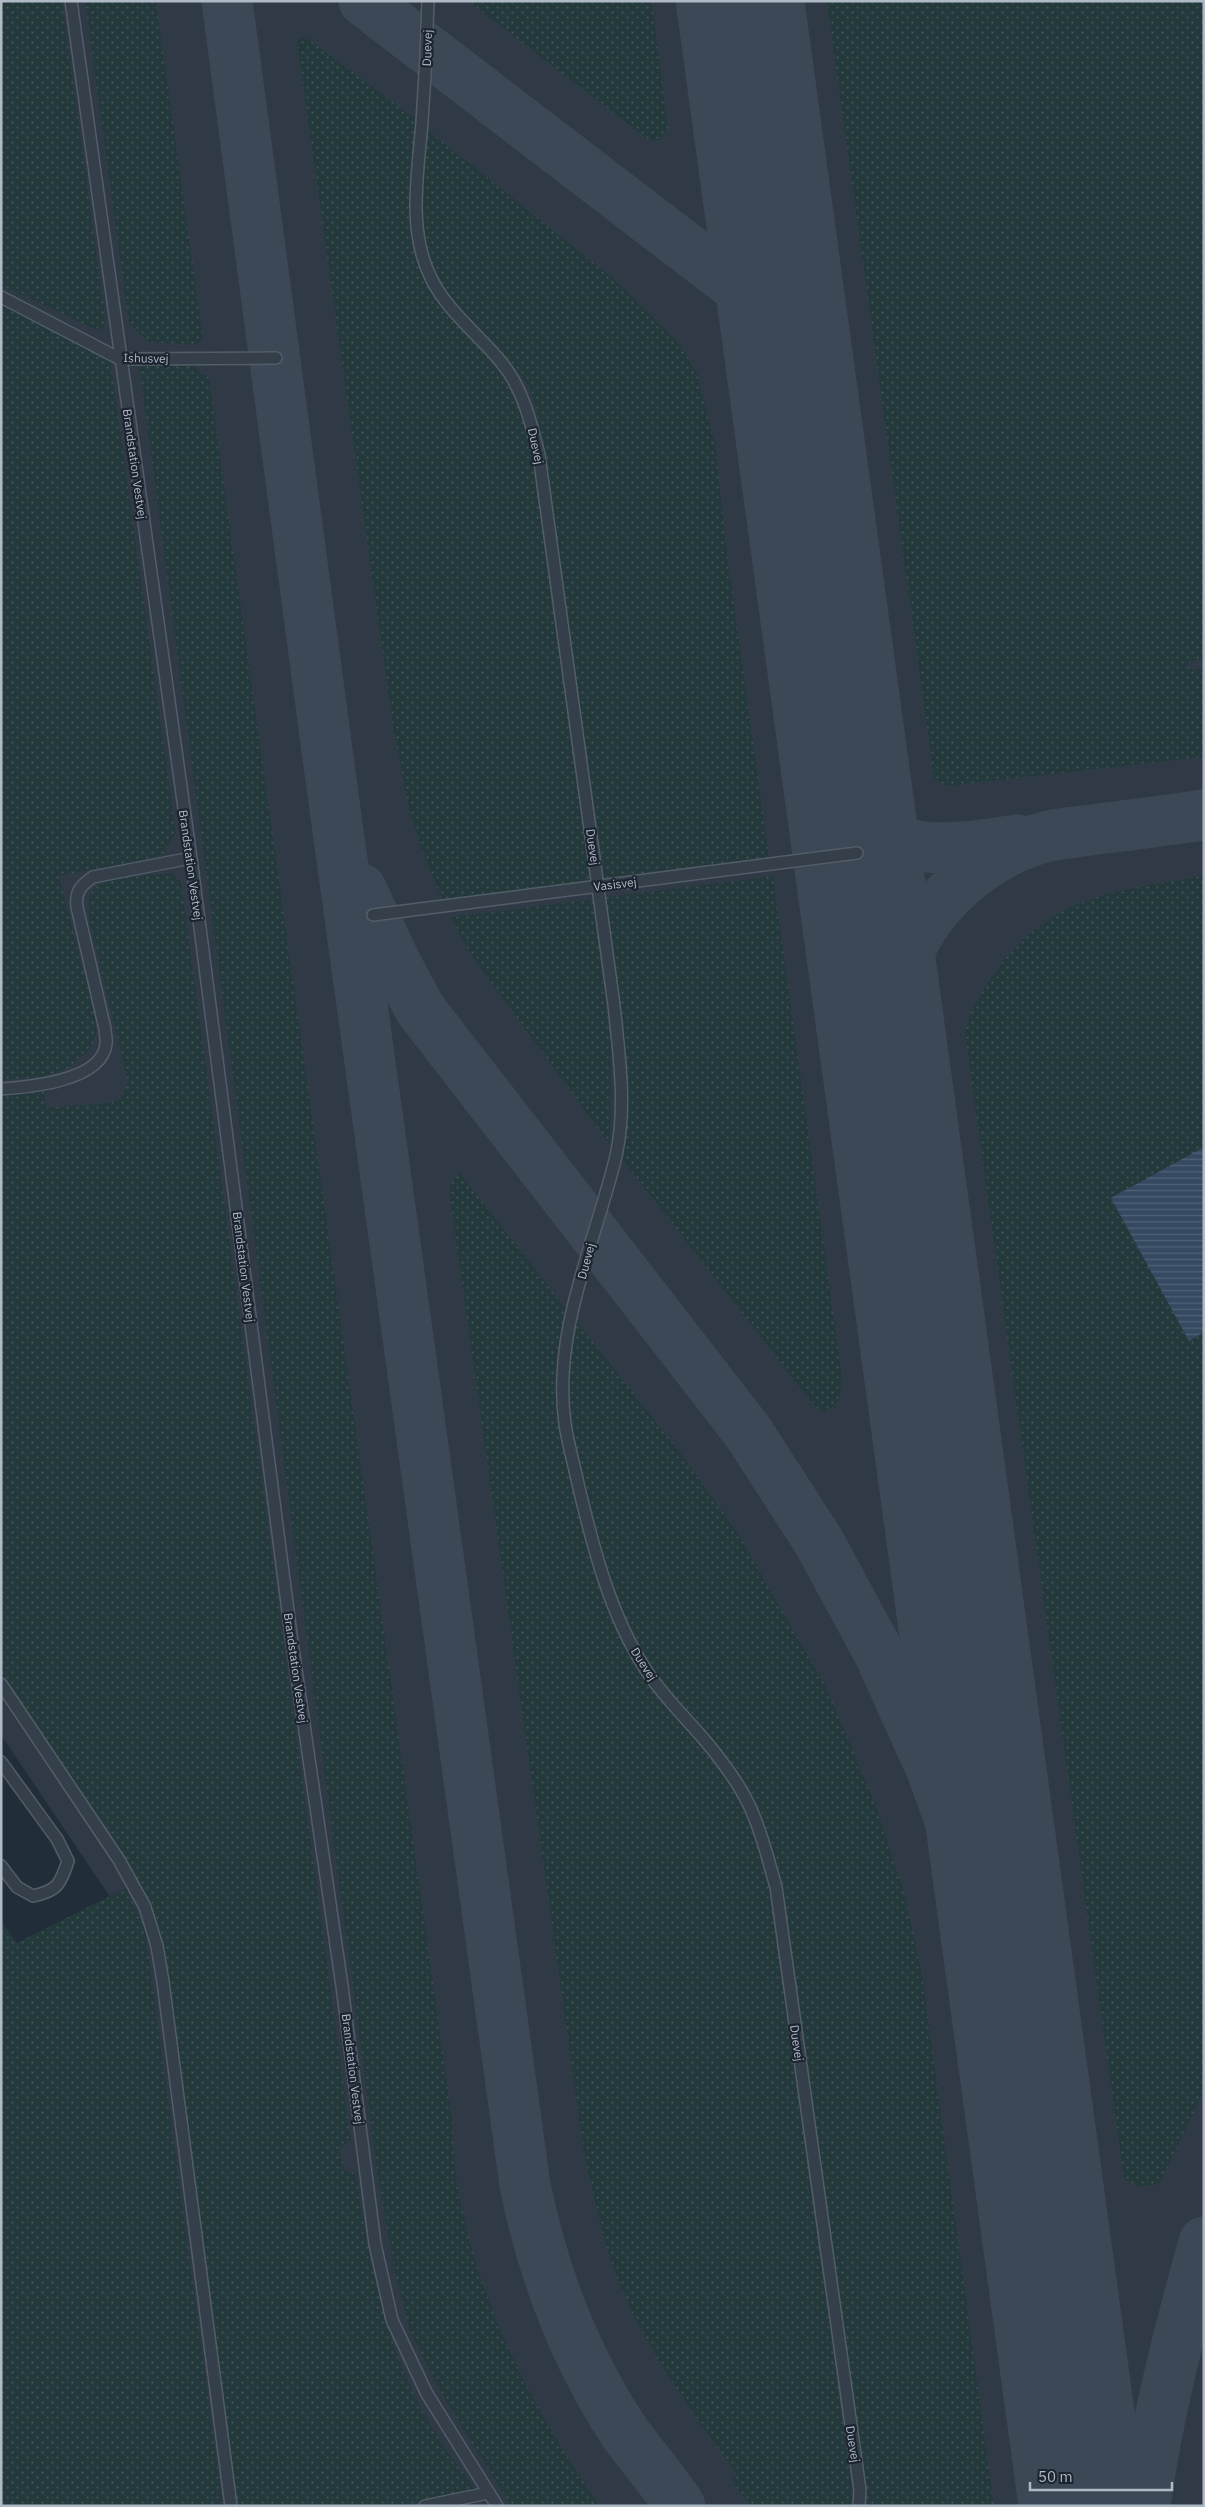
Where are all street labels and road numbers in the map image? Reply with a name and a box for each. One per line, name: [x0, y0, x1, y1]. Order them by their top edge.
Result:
street label: Duevej: [419, 29, 435, 67]
street label: Ishusvej: [123, 350, 169, 366]
street label: Brandstation Vestvej: [120, 408, 150, 520]
street label: Duevej: [525, 426, 547, 466]
street label: Brandstation Vestvej: [176, 809, 206, 921]
street label: Duevej: [583, 828, 603, 866]
street label: Vasisvej: [593, 874, 637, 894]
street label: Brandstation Vestvej: [230, 1211, 258, 1323]
street label: Duevej: [574, 1241, 598, 1281]
street label: Brandstation Vestvej: [281, 1612, 311, 1724]
street label: Duevej: [628, 1644, 660, 1684]
street label: Brandstation Vestvej: [339, 2013, 367, 2125]
street label: Duevej: [787, 2024, 807, 2062]
street label: Duevej: [843, 2425, 863, 2463]

